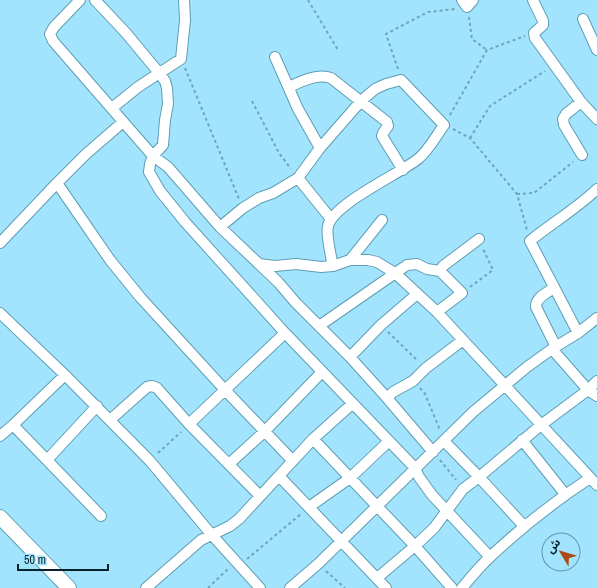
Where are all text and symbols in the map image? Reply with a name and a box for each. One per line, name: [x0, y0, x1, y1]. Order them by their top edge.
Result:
north arrow: [541, 532, 581, 572]
text: ش: [543, 536, 563, 556]
scale bar: [18, 546, 108, 572]
text: 50 m: [24, 552, 46, 568]

